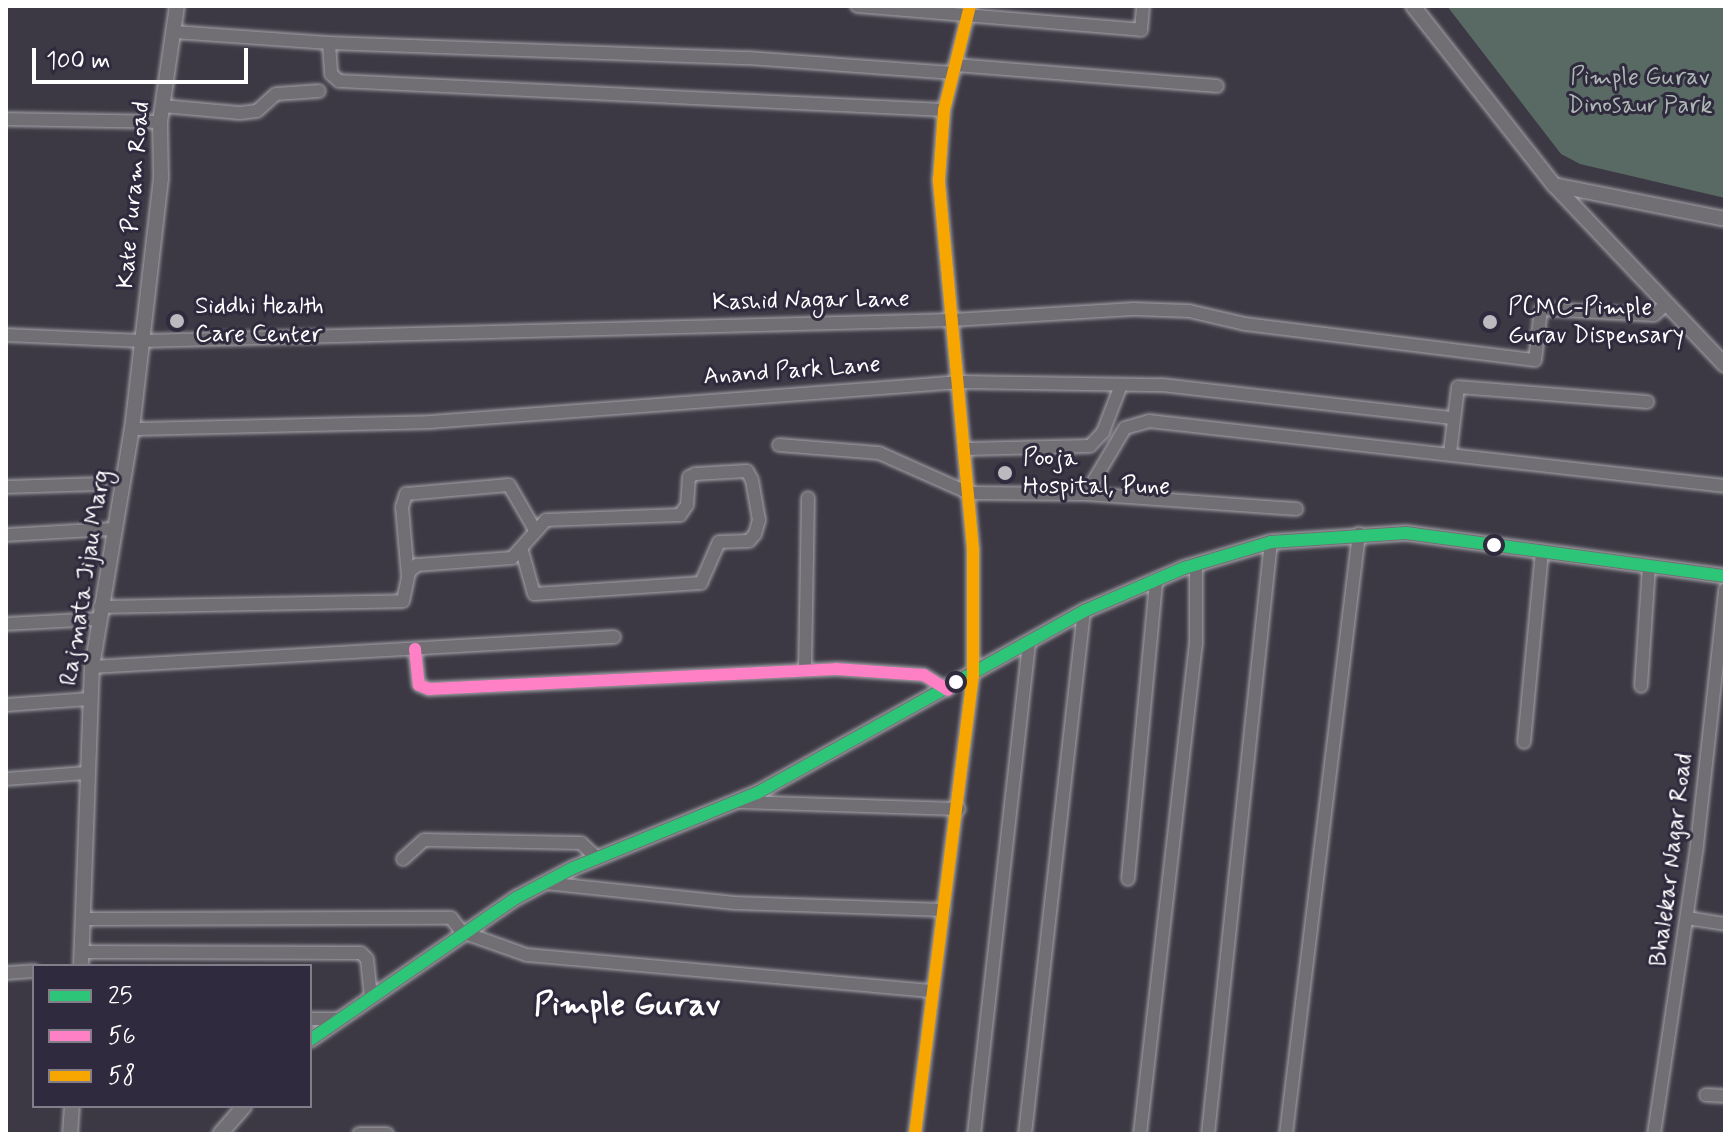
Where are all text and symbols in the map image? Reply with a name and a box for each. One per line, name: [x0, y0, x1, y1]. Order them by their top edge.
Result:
scale bar: [36, 32, 252, 82]
text: 100 m: [46, 46, 110, 77]
park label: Pimple Gurav Dinosaur Park: [1568, 64, 1712, 120]
street label: Kate Puram Road: [112, 103, 156, 287]
street label: Kashid Nagar Lane: [714, 285, 908, 317]
place label: Siddhi Health Care Center: [195, 293, 327, 349]
place label: PCMC-Pimple Gurav Dispensary: [1508, 294, 1686, 350]
marker: Siddhi Health Care Center: [166, 310, 188, 332]
marker: PCMC-Pimple Gurav Dispensary: [1479, 311, 1501, 333]
street label: Anand Park Lane: [702, 350, 882, 392]
place label: Pooja Hospital, Pune: [1023, 445, 1170, 501]
marker: Pooja Hospital, Pune: [994, 462, 1016, 484]
street label: Rajmata Jijau Marg: [54, 466, 118, 690]
unlabelled marker: [1486, 537, 1502, 553]
unlabelled marker: [948, 674, 964, 690]
street label: Bhalekar Nagar Road: [1645, 751, 1699, 969]
legend: [32, 964, 312, 1108]
text: 25: [108, 981, 133, 1012]
district label: Pimple Gurav: [538, 986, 716, 1024]
text: 56: [108, 1021, 136, 1052]
text: 58: [108, 1061, 136, 1092]

